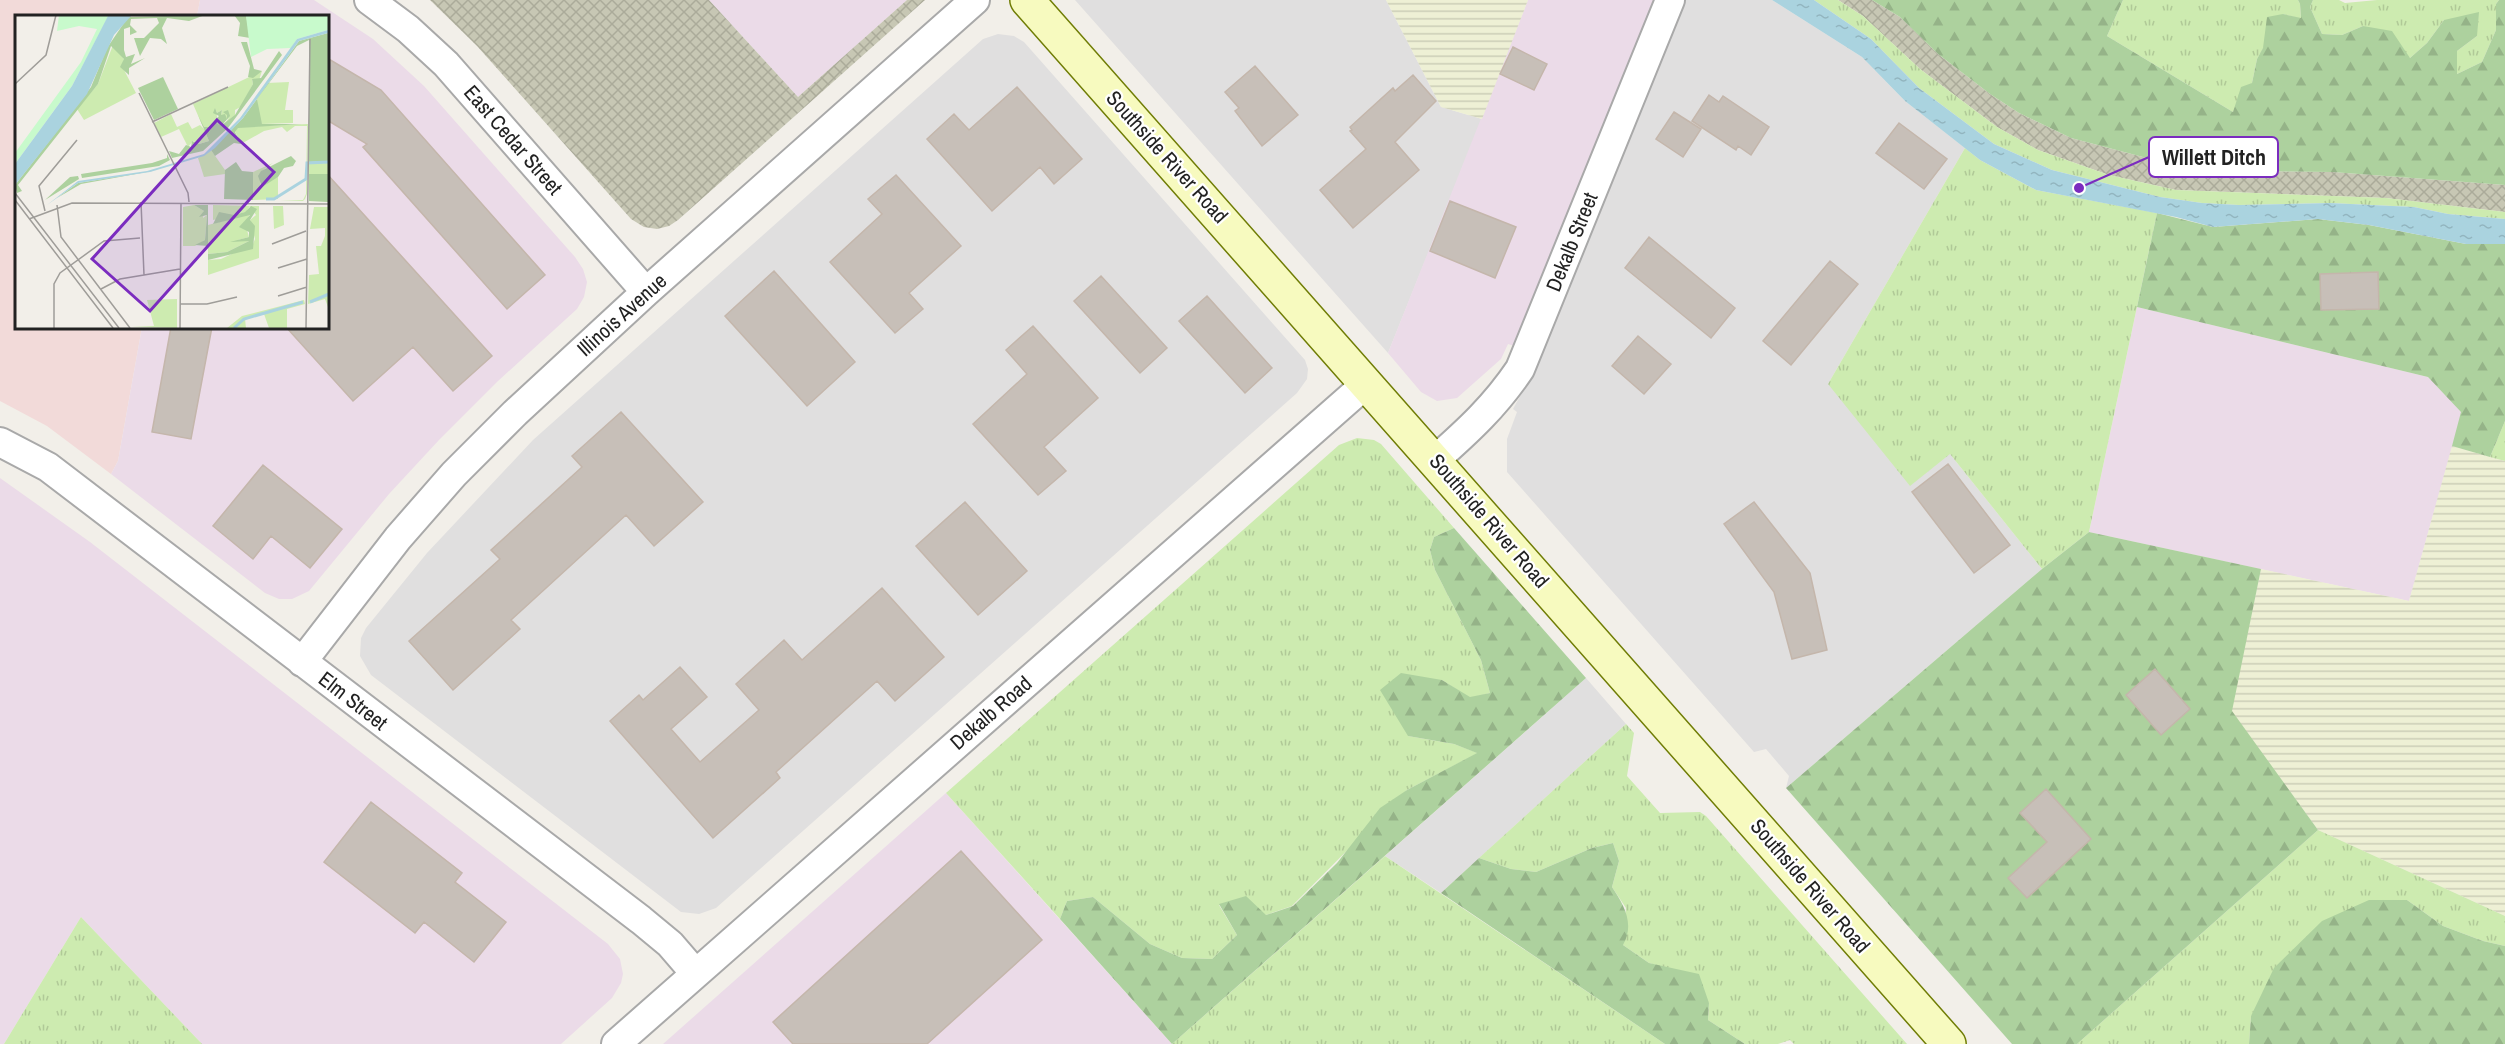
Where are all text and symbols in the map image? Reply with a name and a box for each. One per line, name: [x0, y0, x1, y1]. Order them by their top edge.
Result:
inset map: [15, 15, 328, 328]
street label: East Cedar Street: [458, 79, 569, 201]
street label: Southside River Road: [1100, 84, 1235, 229]
callout: Willett Ditch: [2149, 137, 2278, 177]
text: Willett Ditch: [2162, 142, 2266, 172]
street label: Dekalb Street: [1539, 188, 1605, 296]
street label: Illinois Avenue: [570, 266, 673, 363]
street label: Southside River Road: [1423, 447, 1556, 594]
street label: Elm Street: [313, 664, 394, 737]
street label: Dekalb Road: [944, 669, 1038, 756]
street label: Southside River Road: [1744, 812, 1877, 959]

